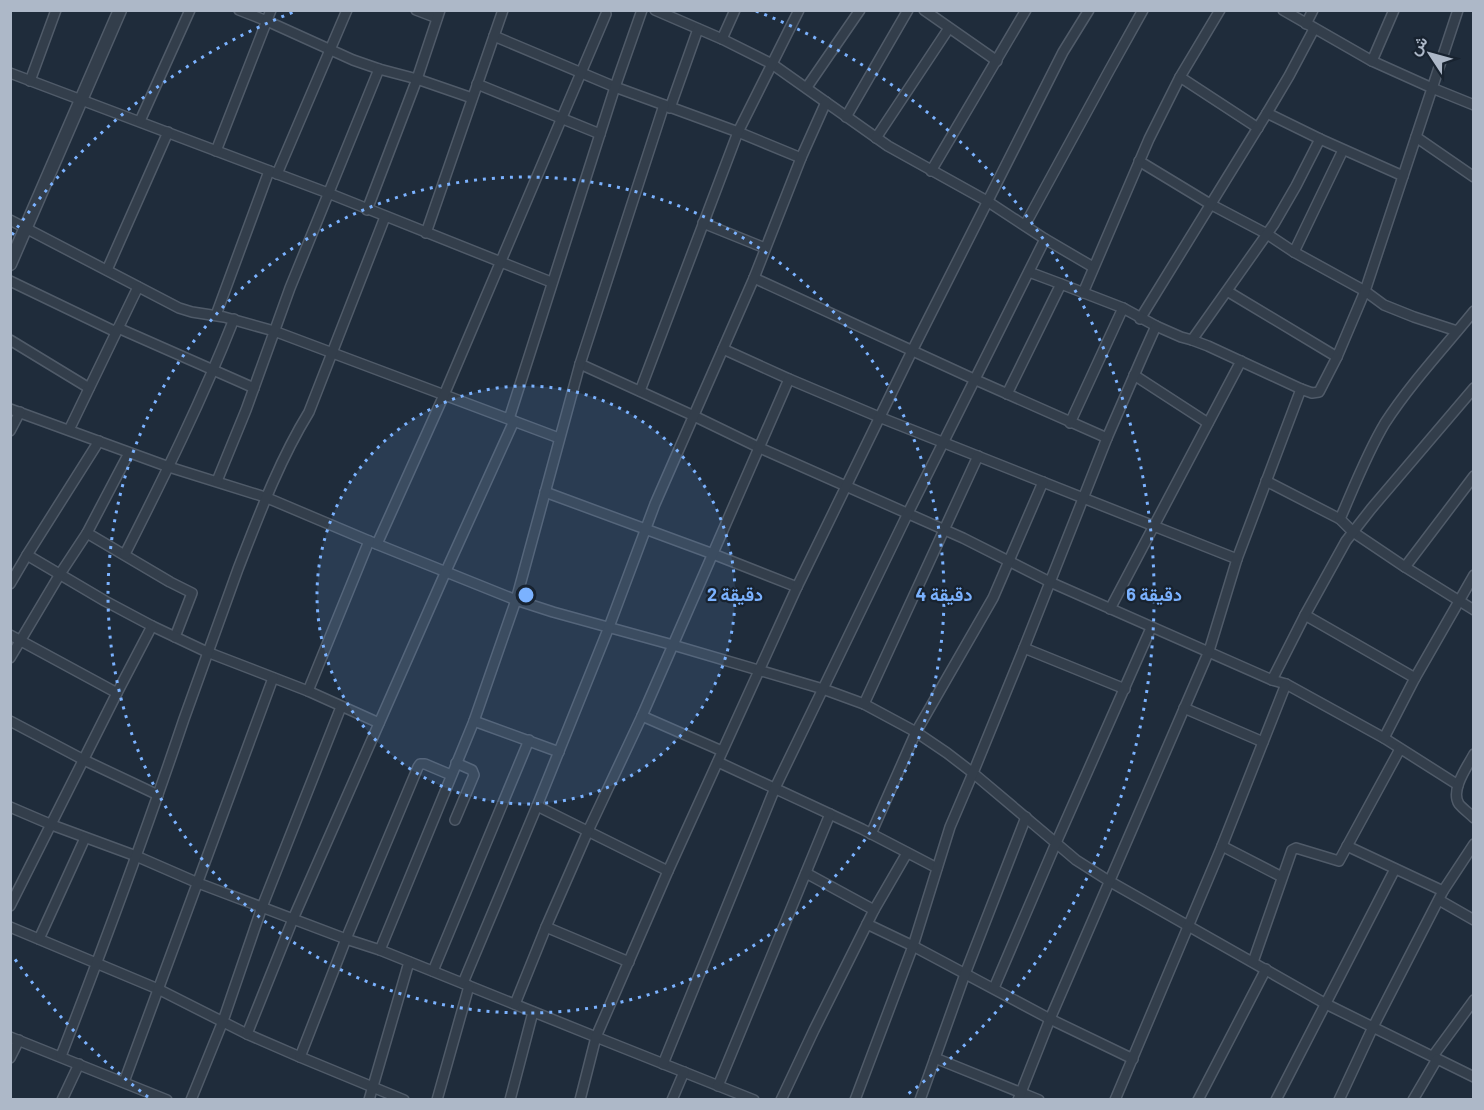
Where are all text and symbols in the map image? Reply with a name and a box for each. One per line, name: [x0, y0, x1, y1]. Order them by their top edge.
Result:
north arrow: [1400, 24, 1460, 84]
text: ش: [1404, 32, 1432, 59]
text: 2 دقيقة: [707, 583, 763, 606]
text: 4 دقيقة: [916, 583, 972, 606]
text: 6 دقيقة: [1126, 583, 1182, 606]
centre of rings: [516, 585, 536, 605]

